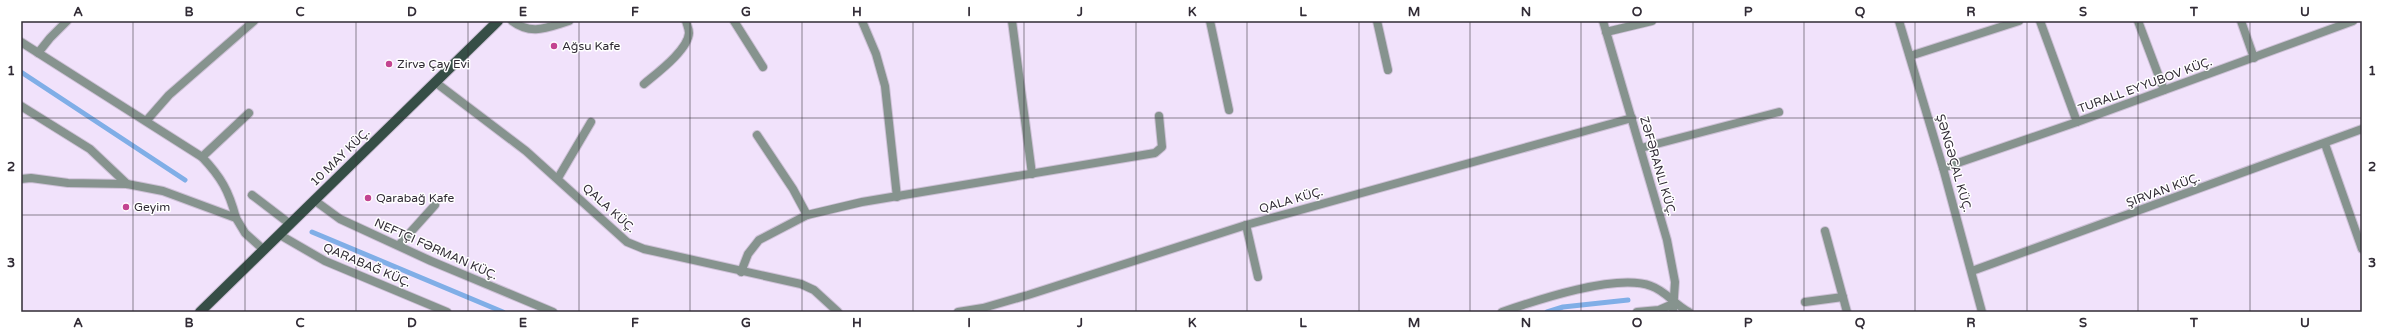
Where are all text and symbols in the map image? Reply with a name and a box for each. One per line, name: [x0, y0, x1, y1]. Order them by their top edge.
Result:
text: A: [73, 4, 83, 20]
text: B: [184, 4, 194, 20]
text: C: [295, 4, 305, 20]
text: D: [407, 4, 417, 20]
text: E: [519, 4, 527, 20]
text: F: [631, 4, 639, 20]
text: G: [741, 4, 751, 20]
text: H: [852, 4, 862, 20]
text: I: [967, 4, 971, 20]
text: J: [1076, 4, 1083, 20]
text: K: [1188, 4, 1197, 20]
text: L: [1299, 4, 1307, 20]
text: M: [1408, 4, 1420, 20]
text: N: [1521, 4, 1531, 20]
text: O: [1632, 4, 1643, 20]
text: P: [1744, 4, 1753, 20]
text: Q: [1855, 4, 1866, 20]
text: R: [1966, 4, 1976, 20]
text: S: [2079, 4, 2087, 20]
text: T: [2189, 4, 2199, 20]
text: U: [2300, 4, 2310, 20]
place label: Ağsu Kafe: [562, 39, 620, 53]
marker: Ağsu Kafe: [549, 41, 559, 51]
street label: TURALL EYYUBOV KÜÇ.: [2076, 54, 2214, 116]
place label: Zirvə Çay Evi: [397, 57, 470, 71]
marker: Zirvə Çay Evi: [384, 59, 394, 69]
text: 1: [7, 63, 15, 79]
text: 1: [2368, 63, 2376, 79]
street label: ŞƏNGƏÇAL KÜÇ.: [1933, 113, 1975, 213]
street label: ZƏFƏRANLI KÜÇ.: [1637, 115, 1679, 217]
street label: 10 MAY KÜÇ.: [307, 125, 373, 189]
text: 2: [7, 159, 15, 175]
text: 2: [2368, 159, 2376, 175]
street label: ŞIRVAN KÜÇ.: [2124, 170, 2202, 210]
street label: QALA KÜÇ.: [580, 181, 638, 235]
street label: QALA KÜÇ.: [1257, 184, 1325, 216]
place label: Qarabağ Kafe: [376, 191, 455, 205]
marker: Qarabağ Kafe: [363, 193, 373, 203]
place label: Geyim: [134, 200, 170, 214]
marker: Geyim: [121, 202, 131, 212]
street label: NEFTÇI FƏRMAN KÜÇ.: [372, 215, 500, 283]
street label: QARABAĞ KÜÇ.: [321, 240, 413, 290]
text: 3: [7, 255, 15, 271]
text: 3: [2368, 255, 2376, 271]
text: A: [73, 315, 83, 331]
text: B: [184, 315, 194, 331]
text: C: [295, 315, 305, 331]
text: D: [407, 315, 417, 331]
text: E: [519, 315, 527, 331]
text: F: [631, 315, 639, 331]
text: G: [741, 315, 751, 331]
text: H: [852, 315, 862, 331]
text: I: [967, 315, 971, 331]
text: J: [1076, 315, 1083, 331]
text: K: [1188, 315, 1197, 331]
text: L: [1299, 315, 1307, 331]
text: M: [1408, 315, 1420, 331]
text: N: [1521, 315, 1531, 331]
text: O: [1632, 315, 1643, 331]
text: P: [1744, 315, 1753, 331]
text: Q: [1855, 315, 1866, 331]
text: R: [1966, 315, 1976, 331]
text: S: [2079, 315, 2087, 331]
text: T: [2189, 315, 2199, 331]
text: U: [2300, 315, 2310, 331]

